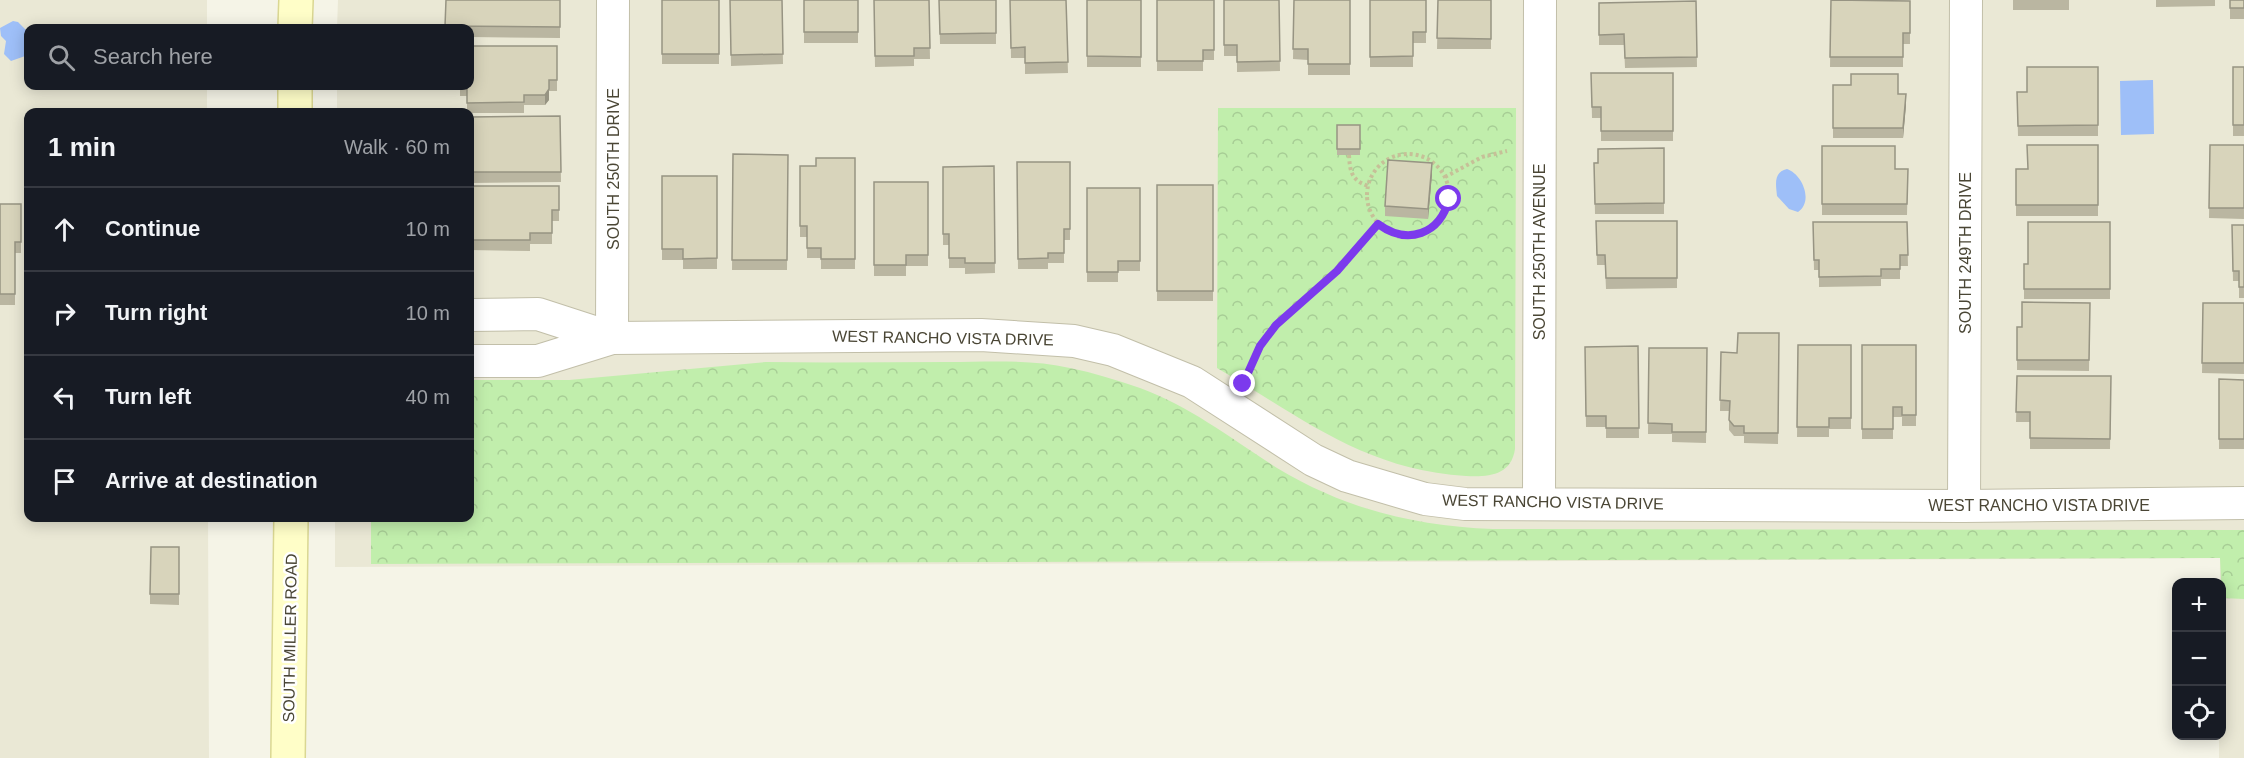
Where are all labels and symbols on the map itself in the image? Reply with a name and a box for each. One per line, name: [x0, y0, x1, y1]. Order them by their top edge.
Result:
street label: SOUTH 250TH DRIVE: [605, 88, 622, 250]
street label: SOUTH 250TH AVENUE: [1531, 164, 1548, 340]
street label: SOUTH 249TH DRIVE: [1957, 172, 1974, 334]
route start: [1435, 185, 1461, 211]
street label: WEST RANCHO VISTA DRIVE: [832, 328, 1054, 348]
route end: [1229, 370, 1255, 396]
street label: WEST RANCHO VISTA DRIVE: [1442, 492, 1664, 512]
street label: WEST RANCHO VISTA DRIVE: [1928, 497, 2150, 514]
street label: SOUTH MILLER ROAD: [280, 553, 300, 723]

